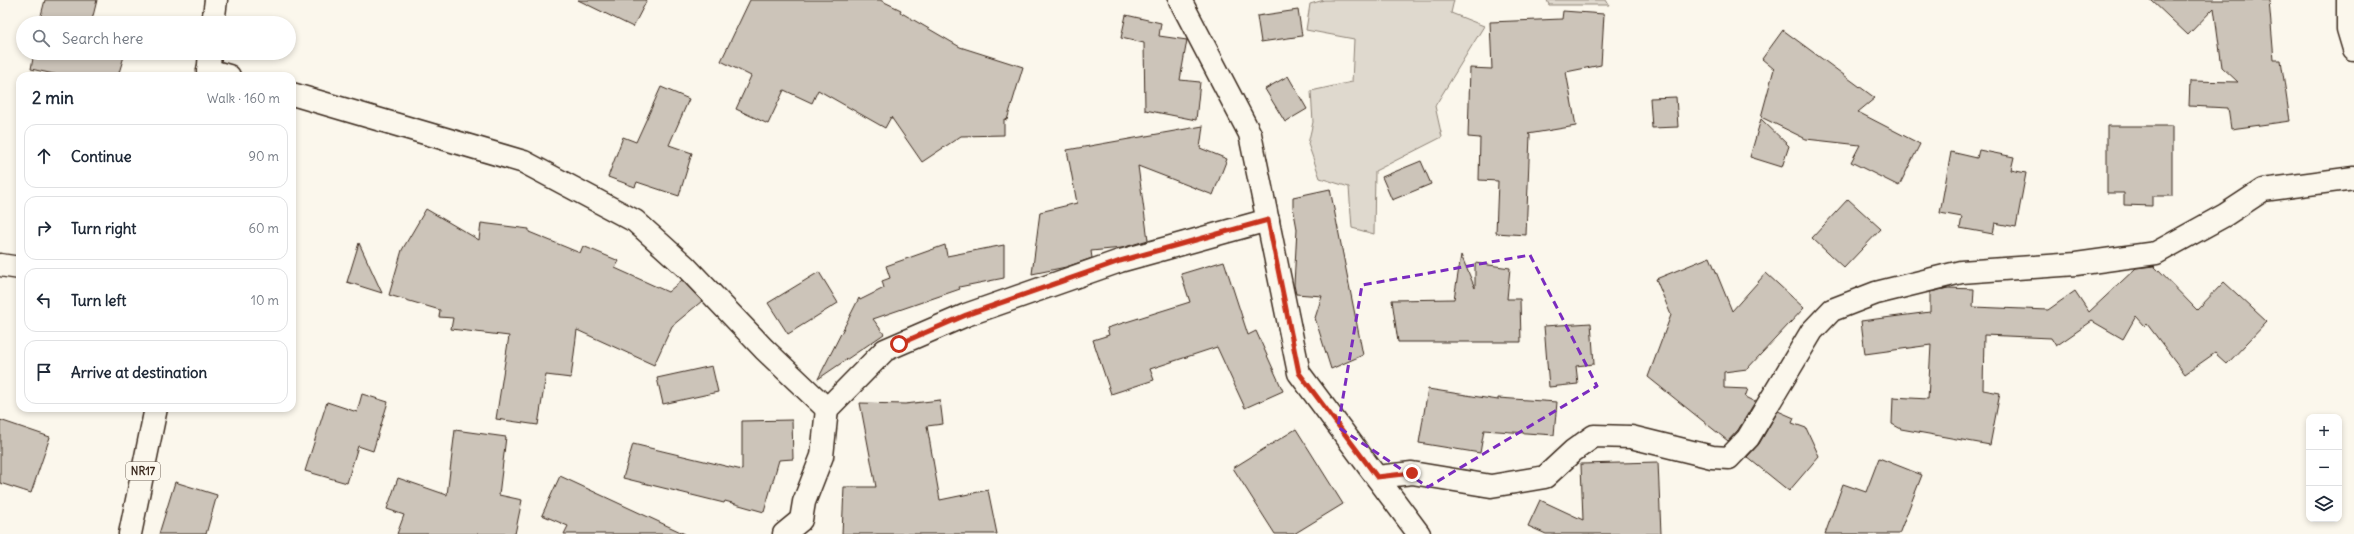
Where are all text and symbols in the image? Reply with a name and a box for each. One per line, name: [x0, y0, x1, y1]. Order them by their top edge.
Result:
search box: [16, 16, 296, 60]
icon: search: [30, 27, 52, 49]
text: Search here: [62, 29, 143, 48]
text: 2 min: [32, 87, 74, 109]
text: Walk · 160 m: [207, 90, 280, 107]
icon: ahead: [33, 145, 55, 167]
text: Continue: [71, 147, 132, 166]
text: 90 m: [248, 148, 279, 165]
icon: right: [33, 217, 55, 239]
text: Turn right: [71, 219, 136, 238]
text: 60 m: [248, 220, 279, 237]
icon: left: [33, 289, 55, 311]
text: Turn left: [71, 291, 126, 310]
text: 10 m: [251, 292, 279, 309]
route start: [890, 335, 908, 353]
icon: arrive: [33, 361, 55, 383]
text: Arrive at destination: [71, 363, 207, 382]
map controls: [2306, 414, 2342, 522]
button: +: [2306, 414, 2342, 450]
button: −: [2306, 450, 2342, 486]
road number: NR17: [126, 462, 160, 480]
route end: [1403, 464, 1421, 482]
button: layers: [2306, 486, 2342, 522]

